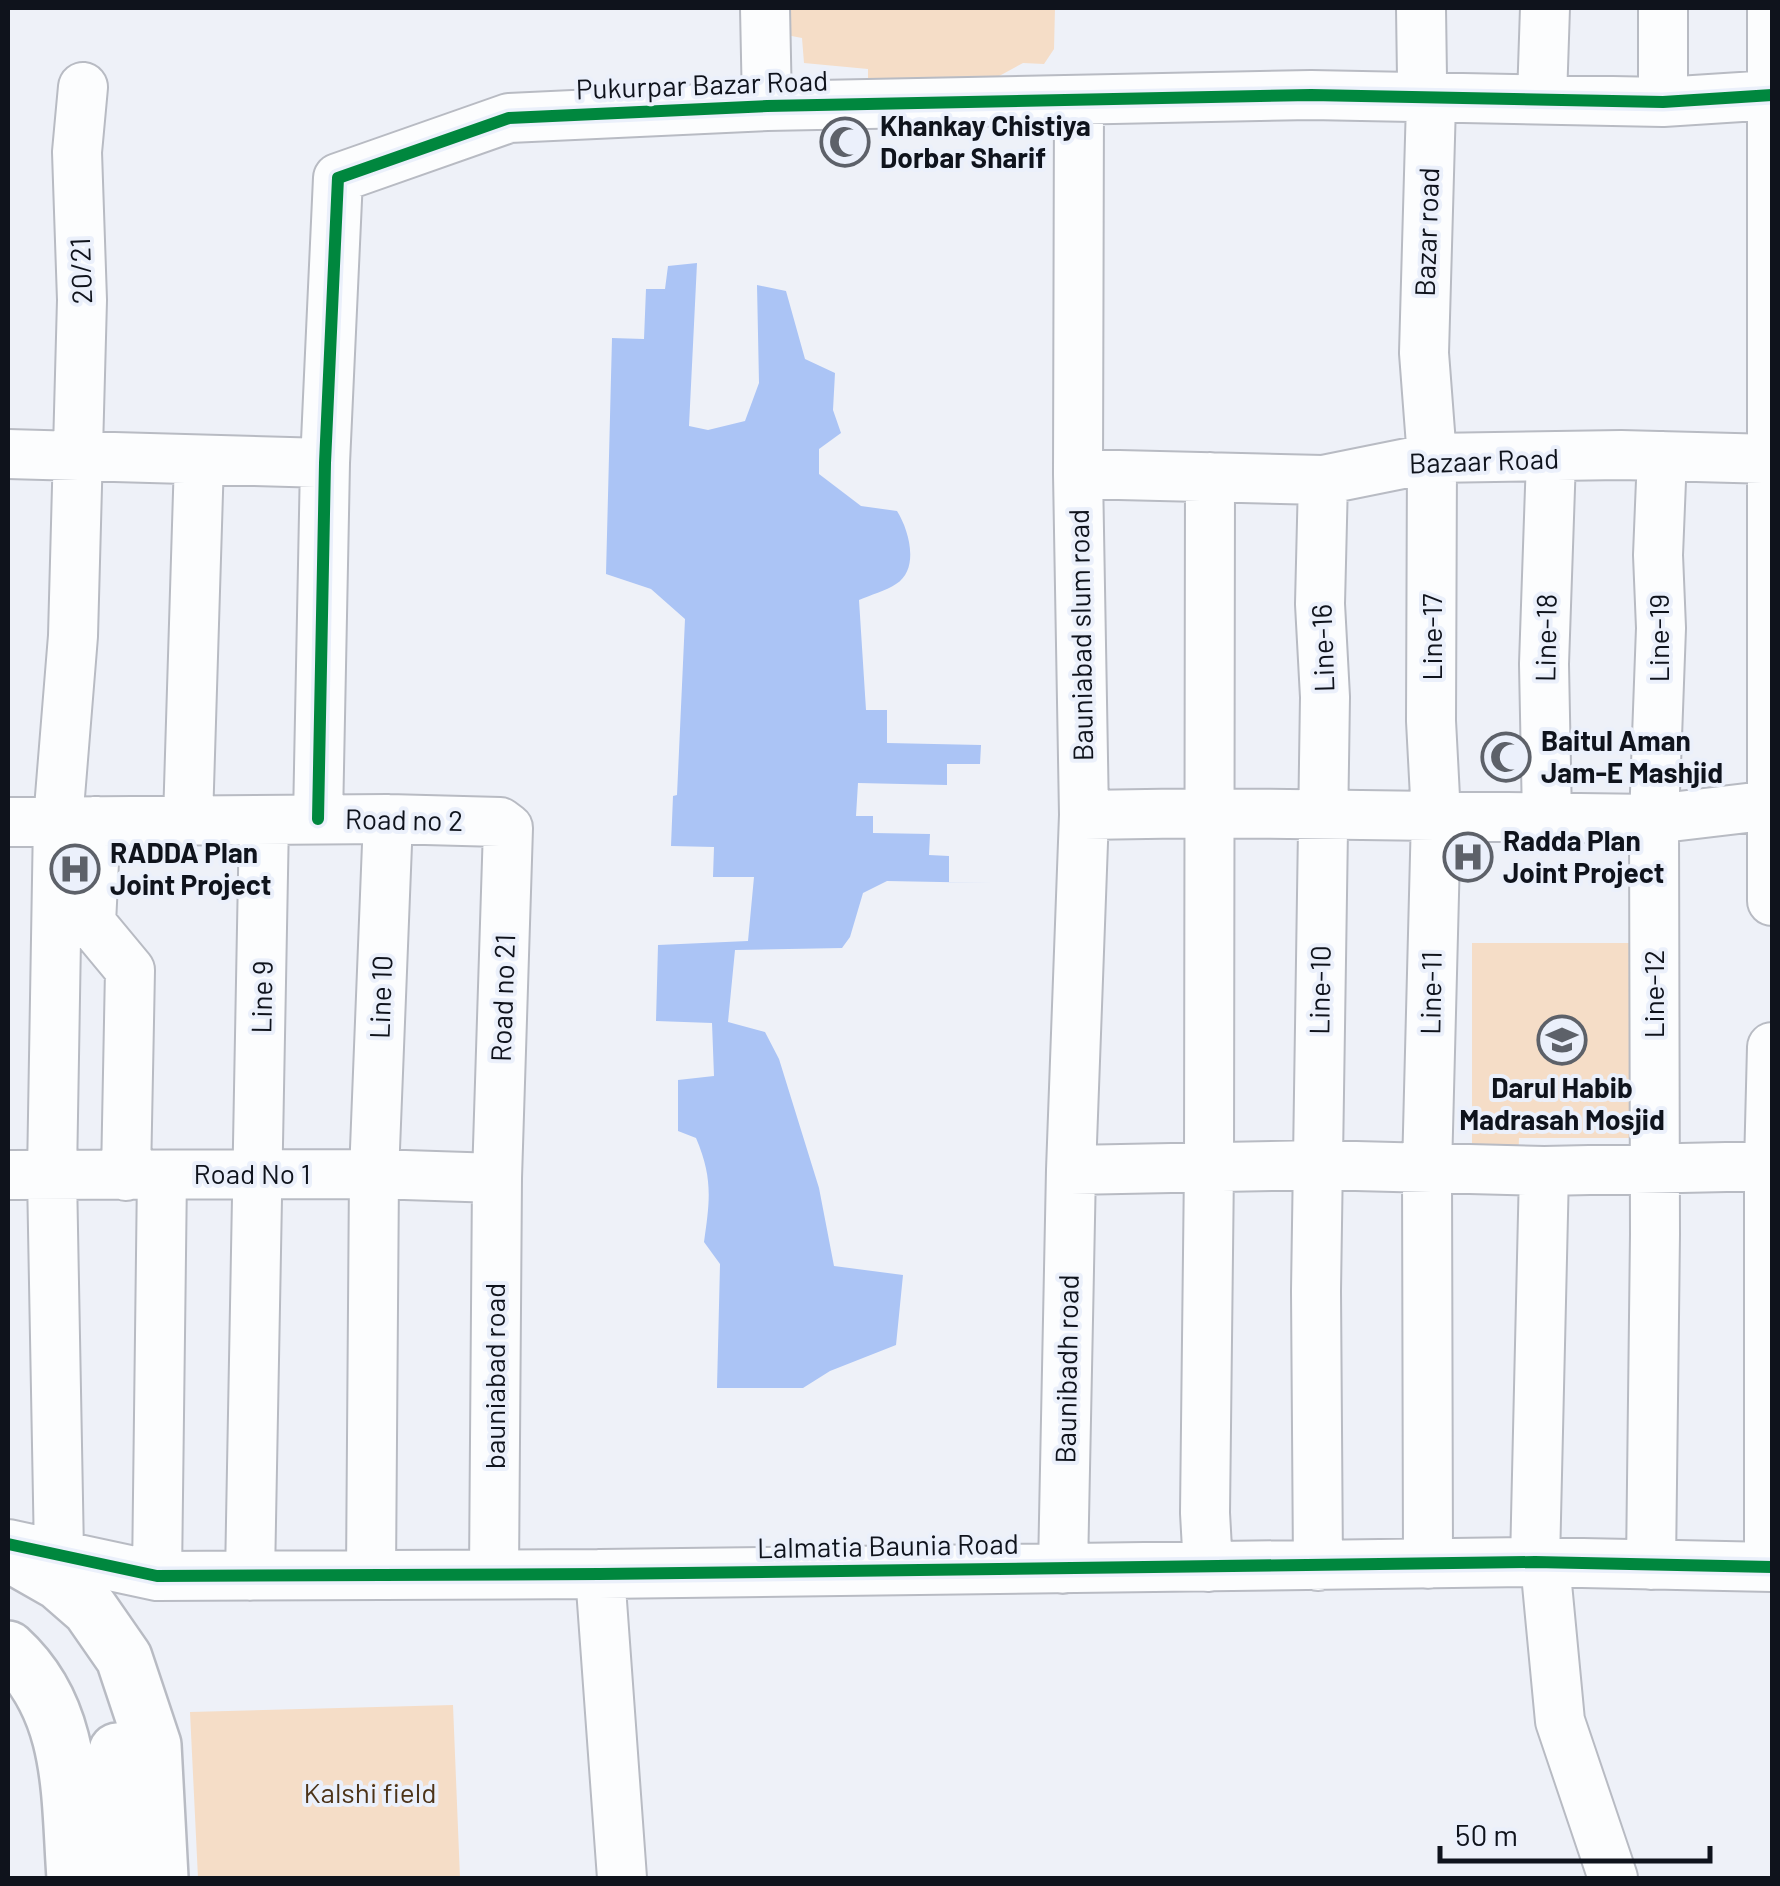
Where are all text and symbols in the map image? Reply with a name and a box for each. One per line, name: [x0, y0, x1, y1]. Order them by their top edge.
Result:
street label: Pukurpar Bazar Road: [575, 63, 829, 105]
place label: Khankay Chistiya Dorbar Sharif: [880, 108, 1091, 174]
mosque icon: Khankay Chistiya Dorbar Sharif: [819, 116, 871, 168]
street label: Bazar road: [1407, 167, 1445, 297]
street label: 20/21: [62, 237, 98, 305]
street label: Bazaar Road: [1408, 440, 1560, 480]
street label: Bauniabad slum road: [1061, 509, 1099, 761]
street label: Line-17: [1414, 594, 1448, 680]
street label: Line-18: [1527, 594, 1563, 682]
street label: Line-19: [1641, 594, 1675, 682]
street label: Line-16: [1303, 603, 1341, 693]
place label: Baitul Aman Jam-E Mashjid: [1541, 723, 1723, 789]
mosque icon: Baitul Aman Jam-E Mashjid: [1480, 731, 1532, 783]
street label: Road no 2: [345, 801, 463, 837]
place label: Radda Plan Joint Project: [1503, 823, 1664, 889]
hospital icon: Radda Plan Joint Project: [1442, 831, 1494, 883]
place label: RADDA Plan Joint Project: [110, 835, 271, 901]
hospital icon: RADDA Plan Joint Project: [49, 843, 101, 895]
street label: Road no 21: [483, 934, 521, 1062]
street label: Line-10: [1301, 945, 1337, 1035]
street label: Line-12: [1636, 950, 1670, 1038]
street label: Line-11: [1412, 951, 1448, 1035]
street label: Line 10: [362, 954, 398, 1040]
street label: Line 9: [243, 960, 279, 1034]
school or university icon: Darul Habib Madrasah Mosjid: [1536, 1014, 1588, 1066]
place label: Darul Habib Madrasah Mosjid: [1459, 1070, 1665, 1136]
street label: Road No 1: [193, 1156, 311, 1190]
street label: Baunibadh road: [1047, 1274, 1085, 1464]
street label: bauniabad road: [477, 1283, 511, 1469]
street label: Lalmatia Baunia Road: [757, 1526, 1019, 1564]
park label: Kalshi field: [304, 1775, 436, 1809]
scale bar: [1440, 1801, 1710, 1863]
text: 50 m: [1455, 1816, 1518, 1852]

